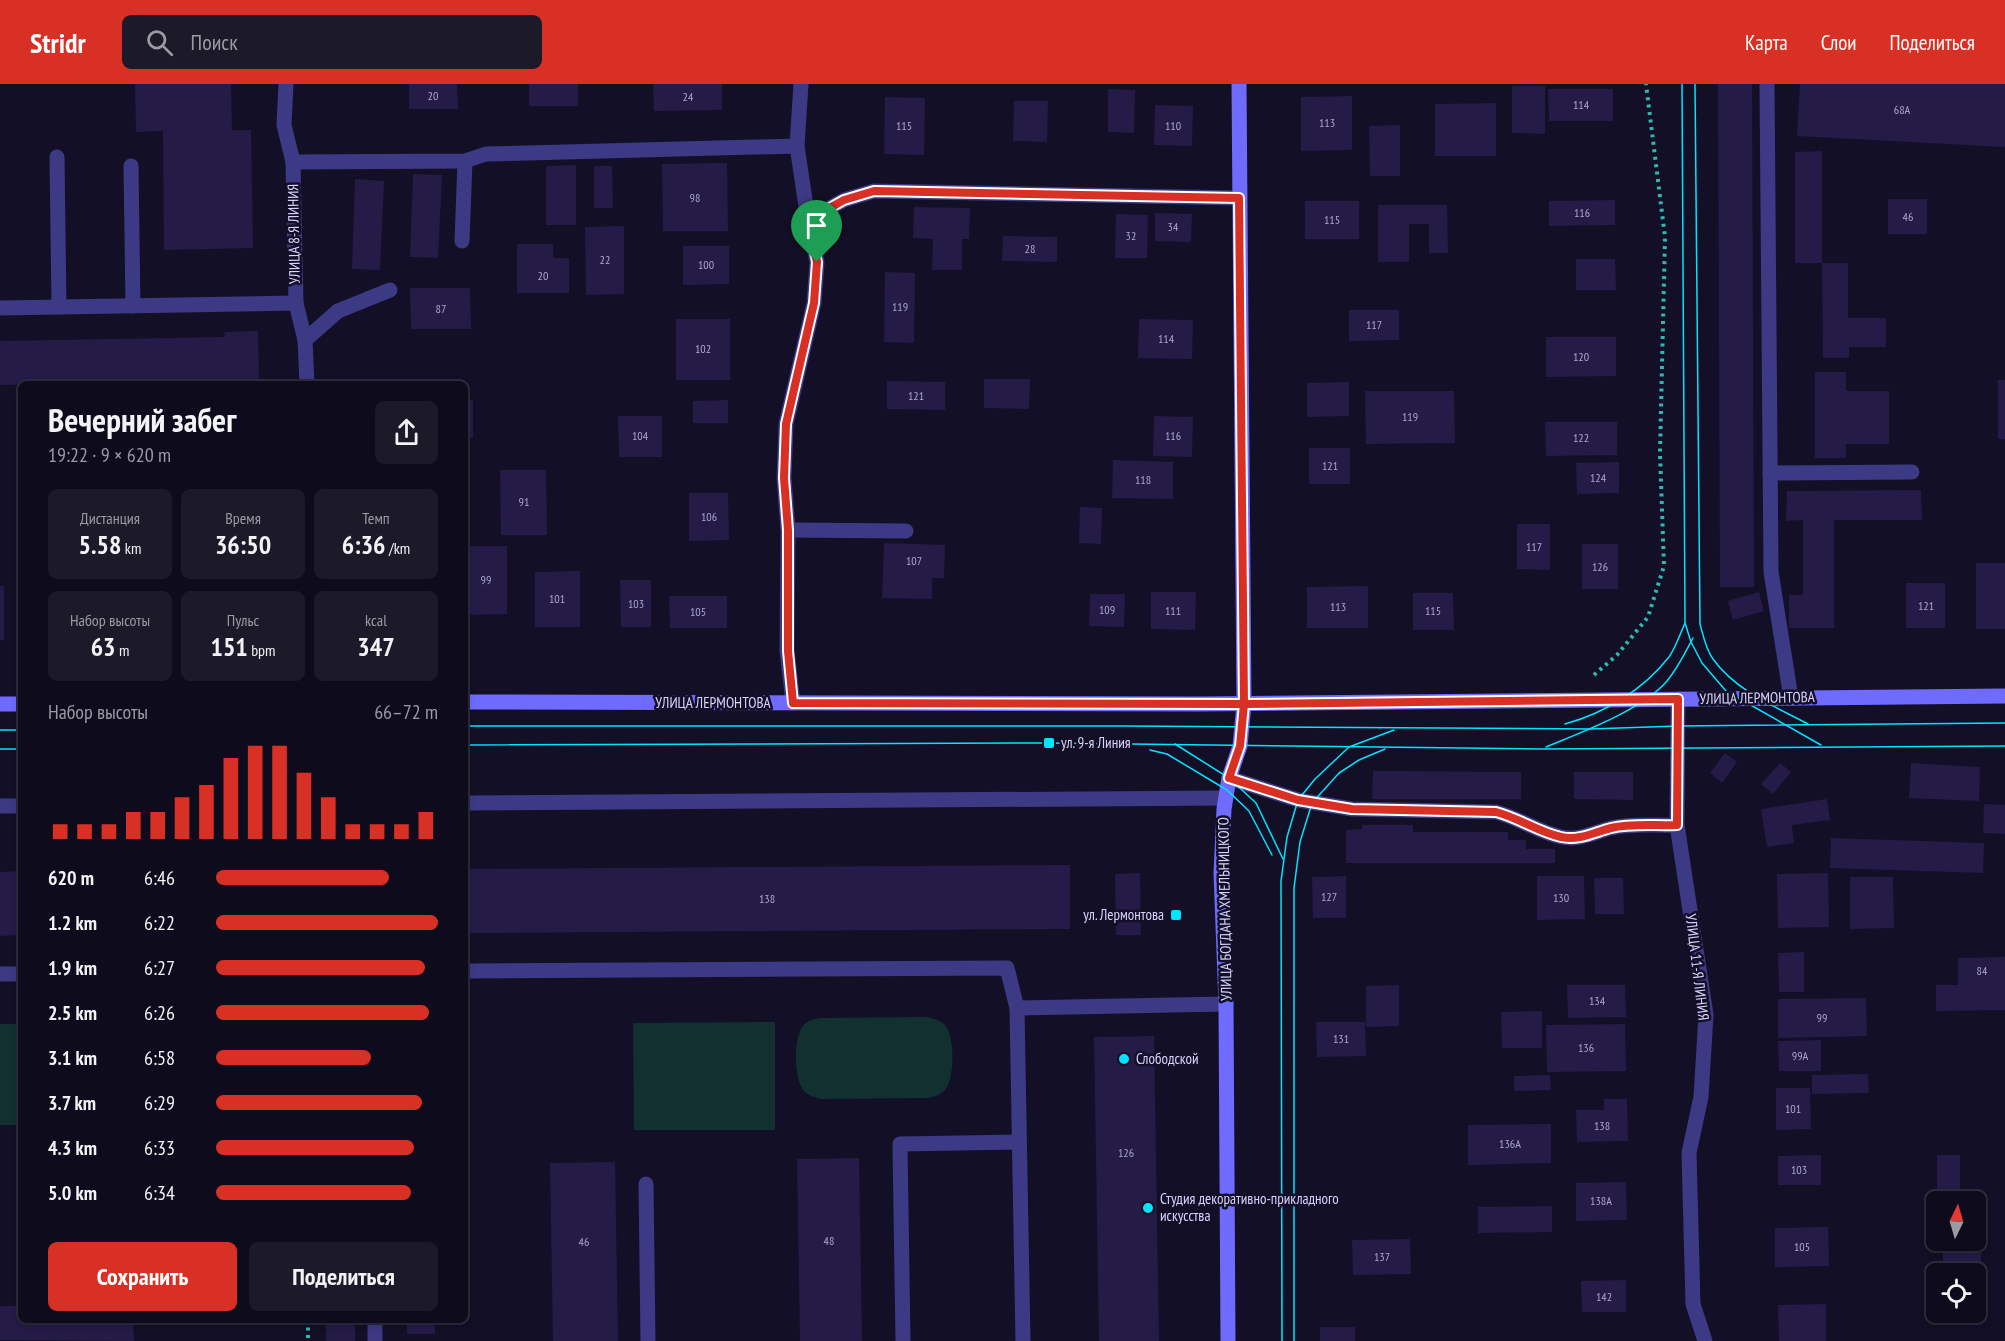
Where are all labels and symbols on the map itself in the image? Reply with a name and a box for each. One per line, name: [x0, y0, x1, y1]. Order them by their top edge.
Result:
house number: 20: [428, 88, 438, 103]
house number: 24: [683, 89, 694, 104]
house number: 114: [1573, 97, 1590, 112]
house number: 68А: [1894, 102, 1911, 117]
house number: 113: [1319, 115, 1335, 130]
house number: 115: [896, 118, 912, 133]
house number: 110: [1165, 118, 1181, 133]
street label: УЛИЦА 8-Я ЛИНИЯ: [283, 184, 304, 284]
house number: 98: [690, 190, 700, 205]
pin: [791, 200, 842, 262]
house number: 116: [1574, 205, 1590, 220]
house number: 46: [1903, 209, 1913, 224]
house number: 115: [1324, 212, 1340, 227]
house number: 34: [1168, 219, 1179, 234]
house number: 32: [1126, 228, 1136, 243]
house number: 28: [1025, 241, 1035, 256]
house number: 22: [600, 252, 610, 267]
house number: 100: [698, 257, 714, 272]
house number: 20: [538, 268, 548, 283]
house number: 119: [892, 299, 908, 314]
house number: 87: [436, 301, 446, 316]
house number: 117: [1366, 317, 1382, 332]
house number: 114: [1158, 331, 1175, 346]
house number: 102: [695, 341, 711, 356]
house number: 120: [1573, 349, 1589, 364]
house number: 121: [908, 388, 924, 403]
house number: 119: [1402, 409, 1418, 424]
house number: 104: [632, 428, 649, 443]
house number: 116: [1165, 428, 1181, 443]
house number: 122: [1573, 430, 1589, 445]
house number: 121: [1322, 458, 1338, 473]
house number: 124: [1590, 470, 1607, 485]
house number: 118: [1135, 472, 1151, 487]
house number: 91: [519, 494, 529, 509]
house number: 106: [701, 509, 717, 524]
house number: 117: [1526, 539, 1542, 554]
house number: 107: [906, 553, 922, 568]
house number: 126: [1592, 559, 1608, 574]
house number: 99: [481, 572, 491, 587]
house number: 101: [549, 591, 565, 606]
house number: 103: [628, 596, 644, 611]
house number: 121: [1918, 598, 1934, 613]
house number: 113: [1330, 599, 1346, 614]
house number: 109: [1099, 602, 1115, 617]
house number: 111: [1165, 603, 1181, 618]
house number: 115: [1425, 603, 1441, 618]
house number: 105: [690, 604, 706, 619]
street label: УЛИЦА ЛЕРМОНТОВА: [1699, 687, 1816, 708]
street label: УЛИЦА ЛЕРМОНТОВА: [655, 693, 772, 712]
place label: ул. 9-я Линия: [1061, 733, 1131, 752]
marker: ул. 9-я Линия: [1042, 736, 1056, 750]
street label: УЛИЦА БОГДАНА ХМЕЛЬНИЦКОГО: [1213, 817, 1236, 1001]
house number: 127: [1321, 889, 1337, 904]
house number: 130: [1553, 890, 1569, 905]
house number: 138: [759, 891, 775, 906]
place label: ул. Лермонтова: [1083, 905, 1164, 924]
marker: ул. Лермонтова: [1169, 908, 1183, 922]
street label: УЛИЦА 11-Я ЛИНИЯ: [1682, 913, 1713, 1021]
house number: 84: [1977, 963, 1988, 978]
house number: 134: [1589, 993, 1606, 1008]
house number: 99: [1817, 1010, 1827, 1025]
house number: 131: [1333, 1031, 1349, 1046]
house number: 136: [1578, 1040, 1594, 1055]
house number: 99А: [1792, 1048, 1809, 1063]
place label: Слободской: [1136, 1049, 1199, 1068]
marker: Слободской: [1117, 1052, 1131, 1066]
house number: 101: [1785, 1101, 1801, 1116]
house number: 138: [1594, 1118, 1610, 1133]
house number: 136А: [1499, 1136, 1521, 1151]
house number: 126: [1118, 1145, 1134, 1160]
house number: 103: [1791, 1162, 1807, 1177]
place label: Студия декоративно-прикладного искусства: [1160, 1189, 1339, 1225]
north arrow: [1926, 1191, 1986, 1251]
house number: 138А: [1590, 1193, 1612, 1208]
marker: Студия декоративно-прикладного искусства: [1141, 1201, 1155, 1215]
house number: 48: [824, 1233, 834, 1248]
house number: 46: [579, 1234, 589, 1249]
house number: 105: [1794, 1239, 1810, 1254]
house number: 137: [1374, 1249, 1390, 1264]
house number: 142: [1596, 1289, 1612, 1304]

